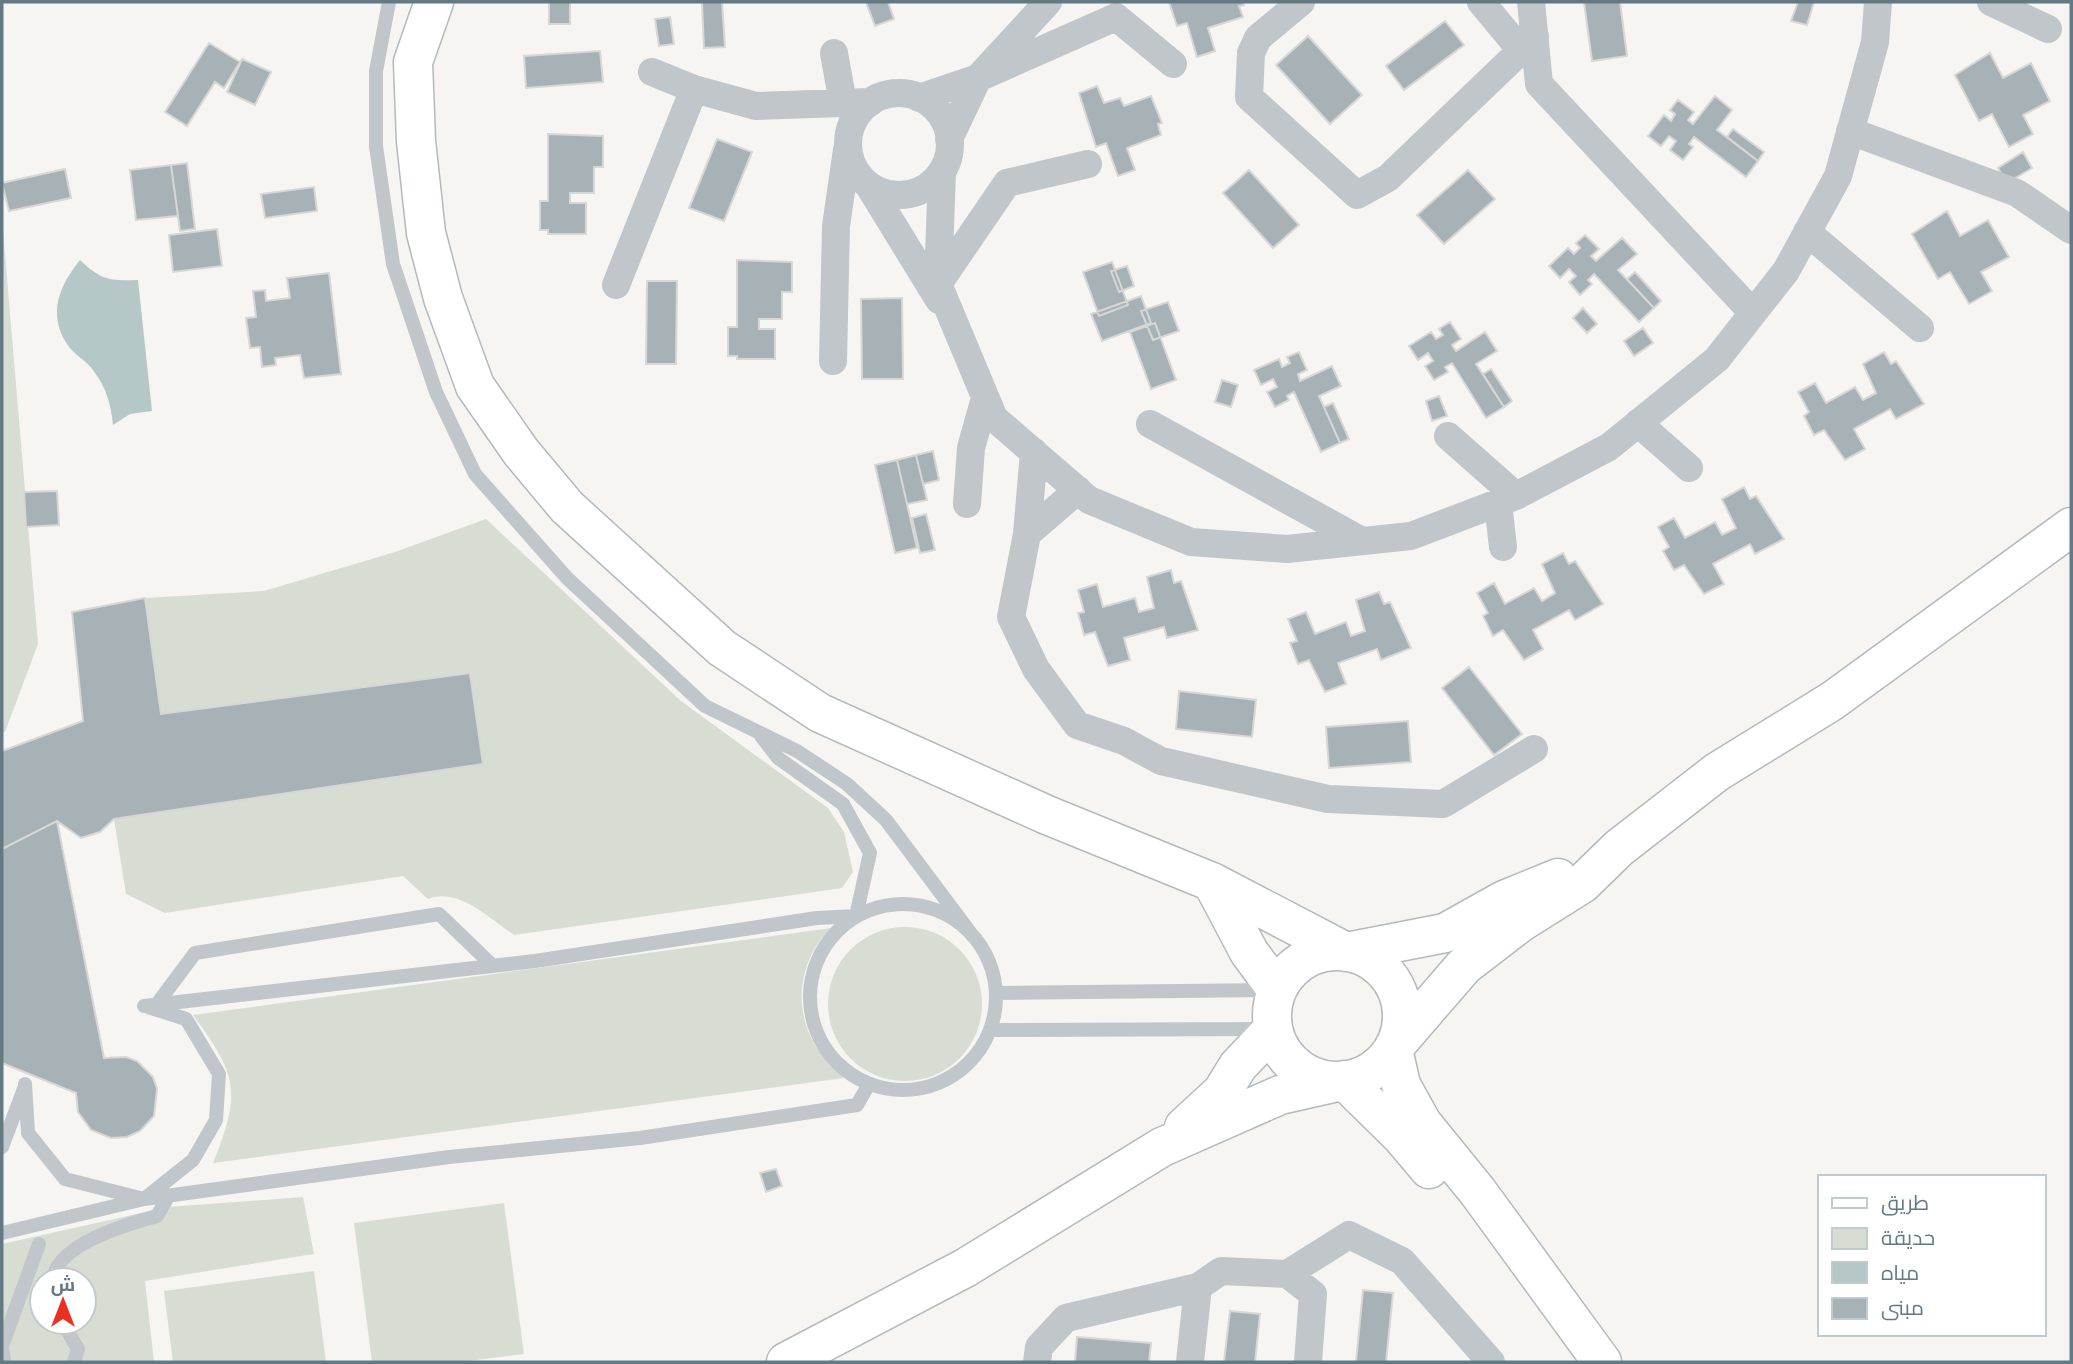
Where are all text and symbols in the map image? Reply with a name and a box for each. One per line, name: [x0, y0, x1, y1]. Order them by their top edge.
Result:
legend: [1818, 1175, 2045, 1336]
text: طريق: [1881, 1188, 1929, 1218]
text: حديقة: [1881, 1223, 1935, 1253]
text: مياه: [1881, 1258, 1919, 1288]
north arrow: [28, 1266, 98, 1336]
text: ش: [51, 1272, 75, 1299]
text: مبنى: [1881, 1293, 1924, 1323]

